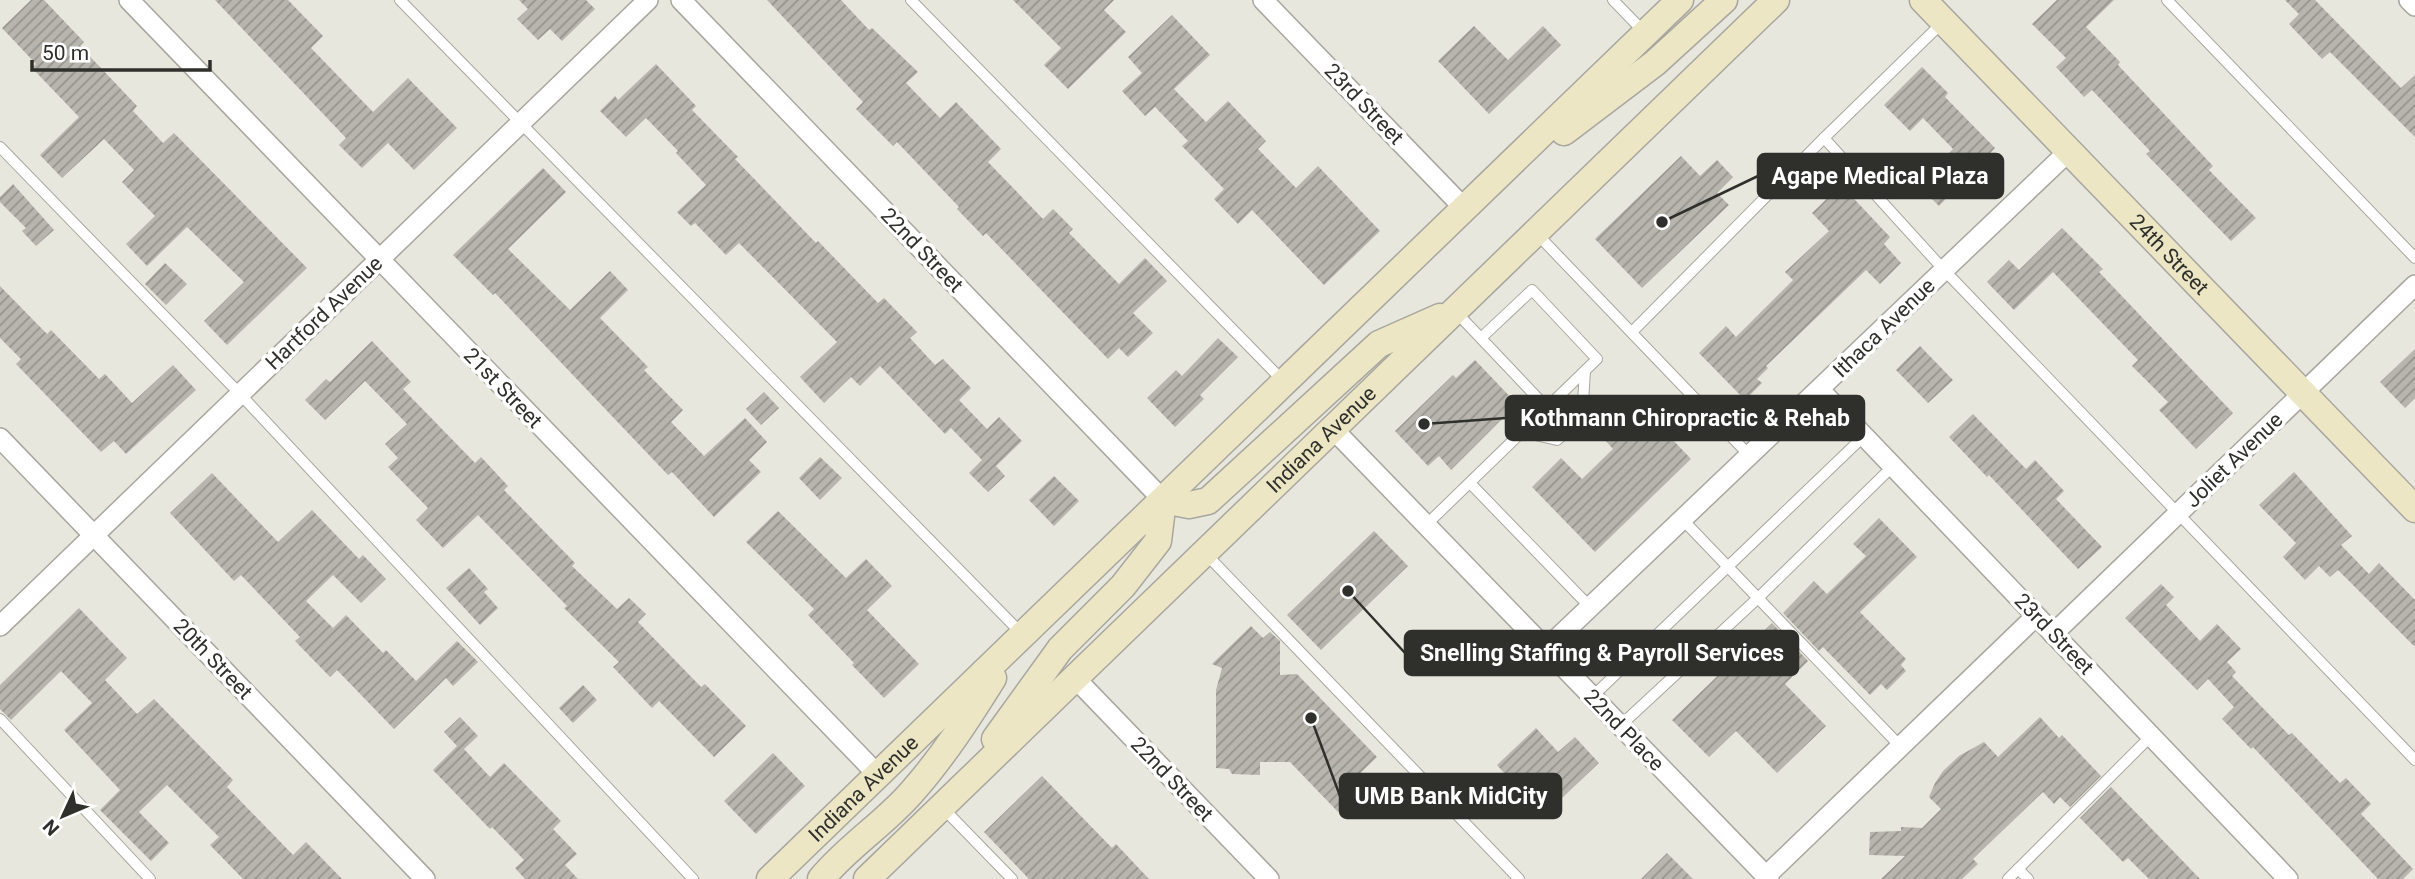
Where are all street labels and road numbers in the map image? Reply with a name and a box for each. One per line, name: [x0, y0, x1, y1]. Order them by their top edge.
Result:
street label: 23rd Street: [1320, 59, 1408, 149]
street label: 22nd Street: [876, 203, 968, 297]
street label: 24th Street: [2125, 209, 2213, 300]
street label: Hartford Avenue: [261, 251, 387, 375]
street label: Ithaca Avenue: [1828, 274, 1940, 382]
street label: 21st Street: [459, 343, 547, 433]
street label: Indiana Avenue: [1262, 381, 1381, 498]
street label: Joliet Avenue: [2180, 408, 2288, 512]
street label: 23rd Street: [2010, 589, 2098, 679]
street label: 20th Street: [169, 614, 257, 704]
street label: 22nd Place: [1579, 684, 1669, 776]
street label: Indiana Avenue: [804, 730, 923, 847]
street label: 22nd Street: [1126, 732, 1218, 826]

